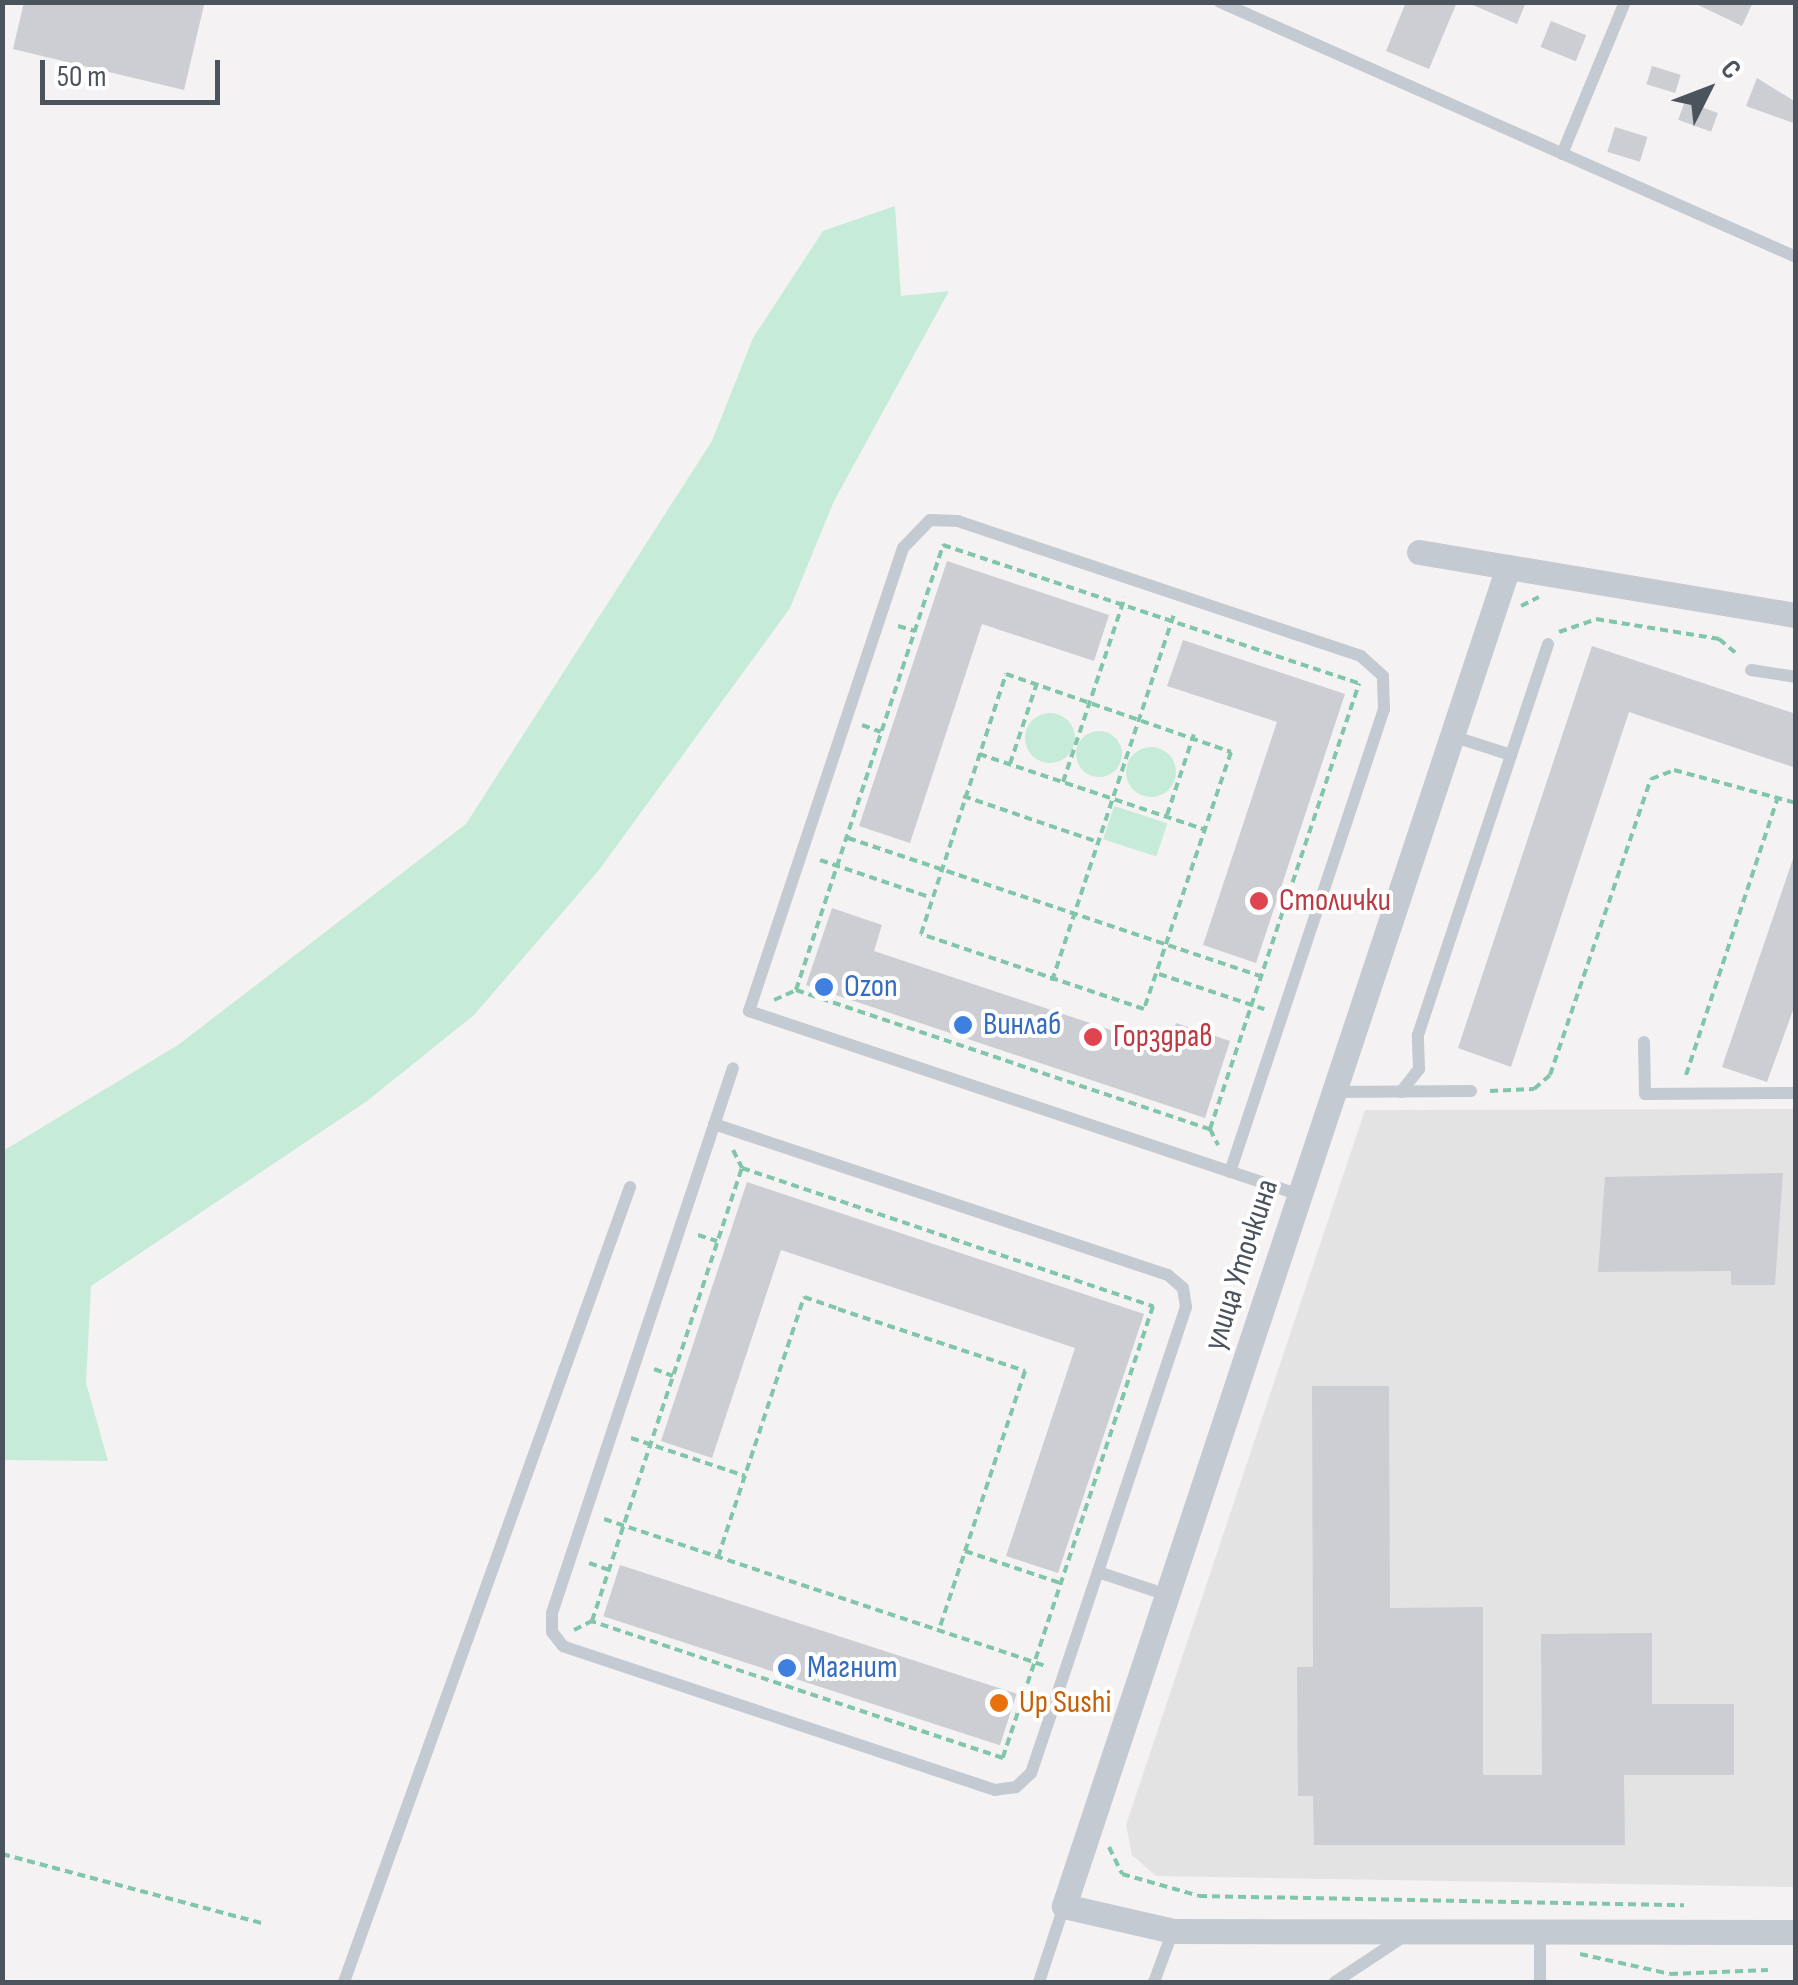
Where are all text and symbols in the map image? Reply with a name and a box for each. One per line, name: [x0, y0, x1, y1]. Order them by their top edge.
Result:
scale bar: [45, 40, 225, 102]
north arrow: [1658, 40, 1758, 140]
text: С: [1714, 53, 1748, 86]
text: 50 m: [57, 59, 106, 95]
place label: Столички: [1279, 882, 1391, 920]
marker: Столички: [1248, 890, 1270, 912]
place label: Ozon: [844, 968, 898, 1006]
marker: Ozon: [813, 976, 835, 998]
place label: Винлаб: [983, 1006, 1061, 1044]
marker: Винлаб: [952, 1014, 974, 1036]
place label: Горздрав: [1113, 1018, 1213, 1056]
marker: Горздрав: [1082, 1026, 1104, 1048]
street label: улица Уточкина: [1196, 1175, 1288, 1355]
place label: Магнит: [807, 1649, 897, 1687]
marker: Магнит: [776, 1657, 798, 1679]
place label: Up Sushi: [1019, 1684, 1111, 1722]
marker: Up Sushi: [988, 1692, 1010, 1714]

